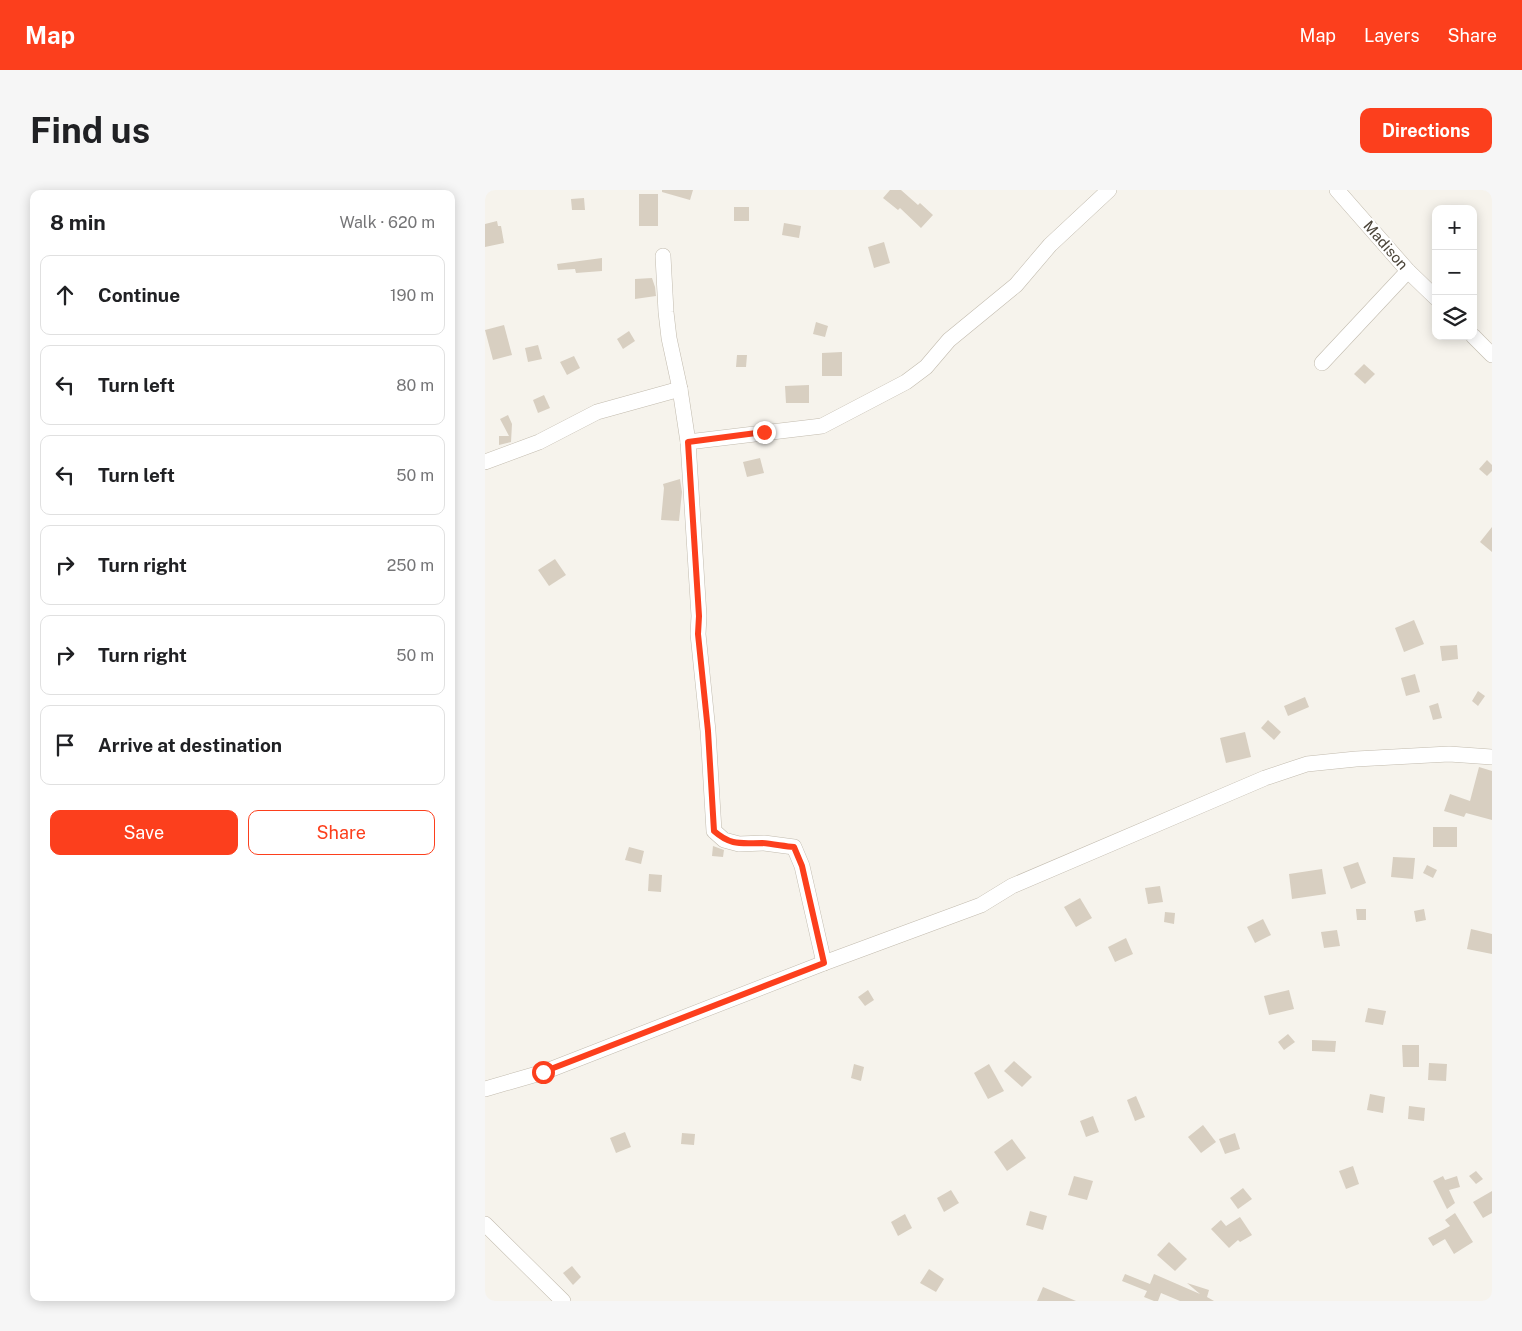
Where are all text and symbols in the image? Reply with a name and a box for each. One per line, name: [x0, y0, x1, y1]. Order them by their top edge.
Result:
text: Map: [25, 21, 75, 49]
text: Map: [1300, 25, 1336, 46]
text: Layers: [1364, 25, 1420, 46]
text: Share: [1448, 25, 1497, 46]
button: Directions: [1360, 108, 1492, 153]
text: Find us: [30, 110, 150, 151]
map controls: [1432, 205, 1477, 340]
button: +: [1432, 205, 1477, 250]
text: 8 min: [50, 210, 106, 235]
text: Walk · 620 m: [339, 213, 435, 232]
street label: Madison: [1360, 217, 1412, 273]
button: −: [1432, 250, 1477, 295]
icon: ahead: [51, 281, 79, 309]
text: Continue: [98, 284, 180, 306]
text: 190 m: [390, 286, 434, 305]
button: layers: [1432, 295, 1477, 340]
icon: left: [51, 371, 79, 399]
text: Turn left: [98, 374, 175, 396]
text: 80 m: [396, 376, 434, 395]
route end: [753, 421, 776, 444]
icon: left: [51, 461, 79, 489]
text: Turn left: [98, 464, 175, 486]
text: 50 m: [396, 466, 434, 485]
icon: right: [51, 551, 79, 579]
text: Turn right: [98, 554, 187, 576]
text: 250 m: [387, 556, 434, 575]
icon: right: [51, 641, 79, 669]
text: Turn right: [98, 644, 187, 666]
text: 50 m: [396, 646, 434, 665]
icon: arrive: [51, 731, 79, 759]
text: Arrive at destination: [98, 734, 282, 756]
button: Save: [50, 810, 238, 855]
button: Share: [248, 810, 435, 855]
route start: [532, 1061, 555, 1084]

